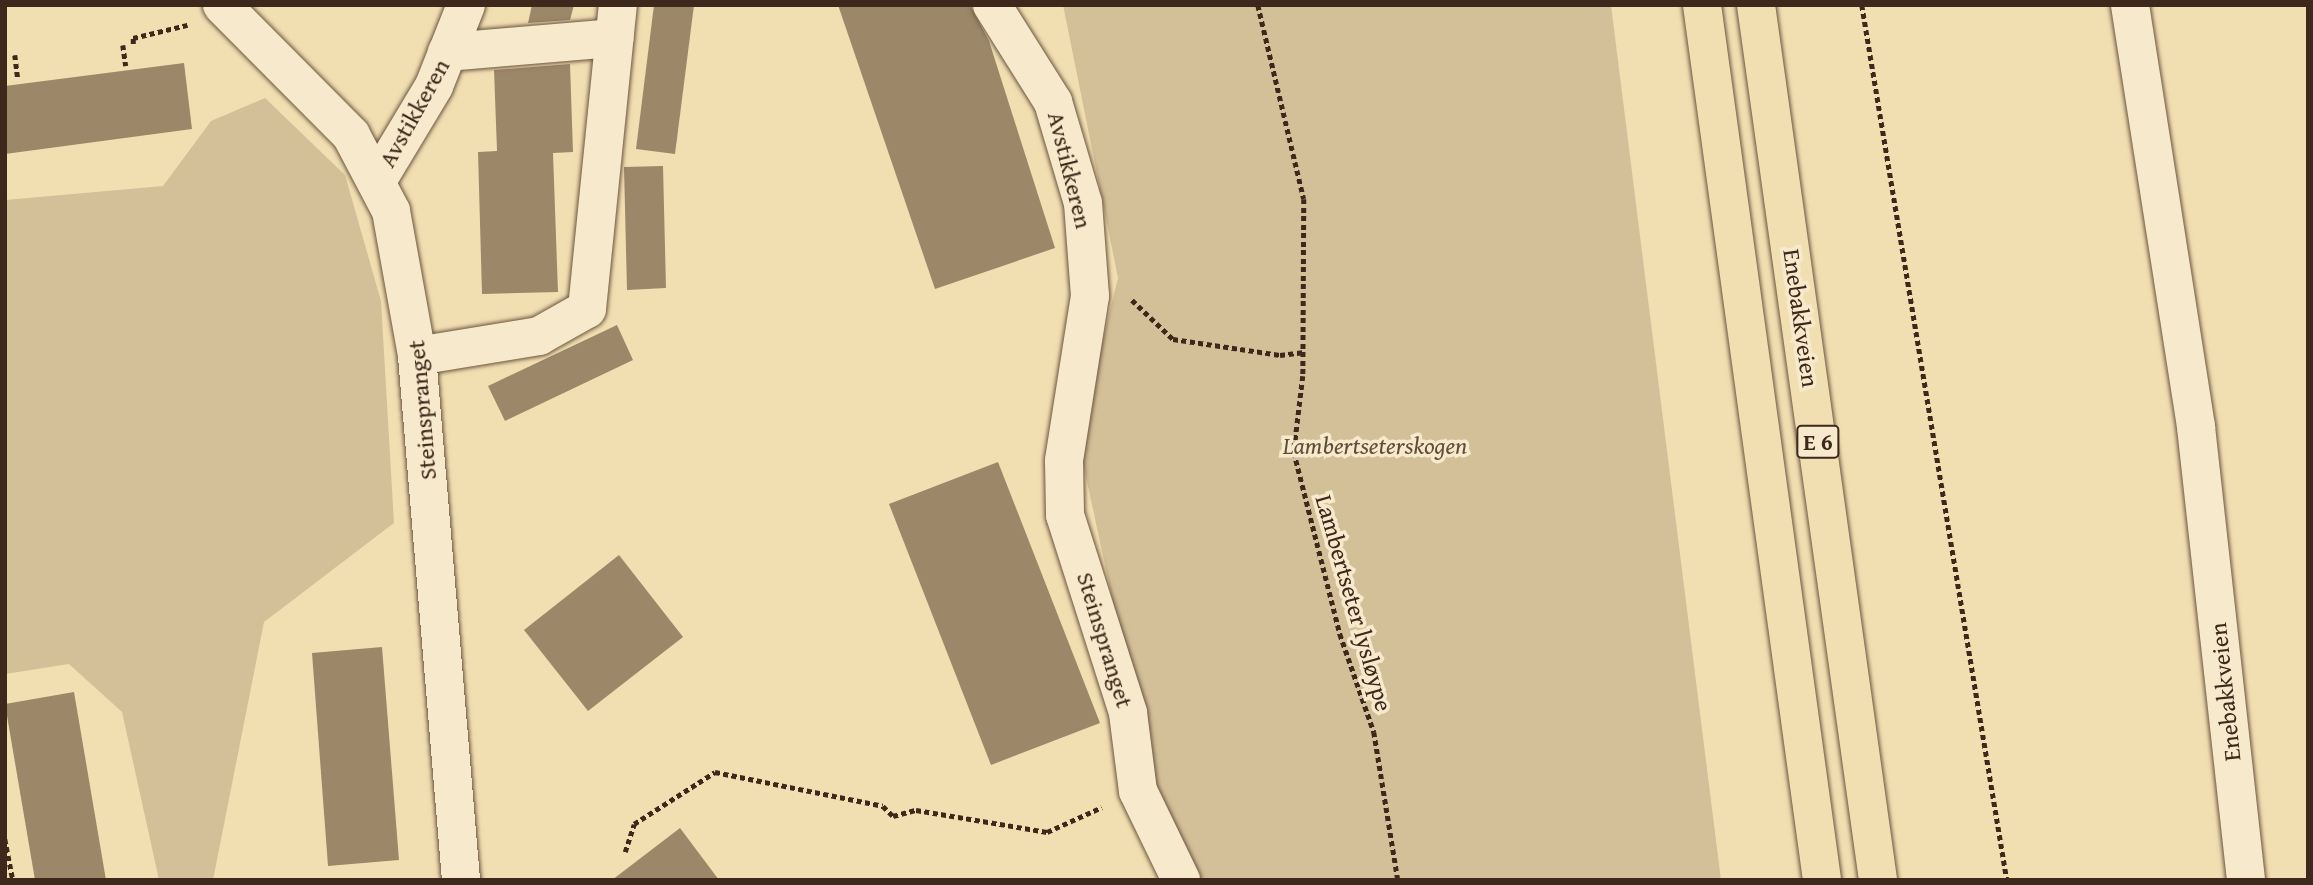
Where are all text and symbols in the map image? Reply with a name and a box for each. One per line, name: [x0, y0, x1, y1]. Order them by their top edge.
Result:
street label: Avstikkeren: [372, 54, 456, 172]
street label: Avstikkeren: [1042, 109, 1098, 231]
street label: Enebakkveien: [1777, 247, 1825, 389]
street label: Steinspranget: [402, 339, 442, 481]
road number: E 6: [1795, 422, 1841, 462]
park label: Lambertseterskogen: [1283, 432, 1467, 460]
street label: Lambertseter lysløype: [1309, 491, 1399, 715]
street label: Steinspranget: [1071, 569, 1139, 711]
street label: Enebakkveien: [2203, 621, 2247, 763]

